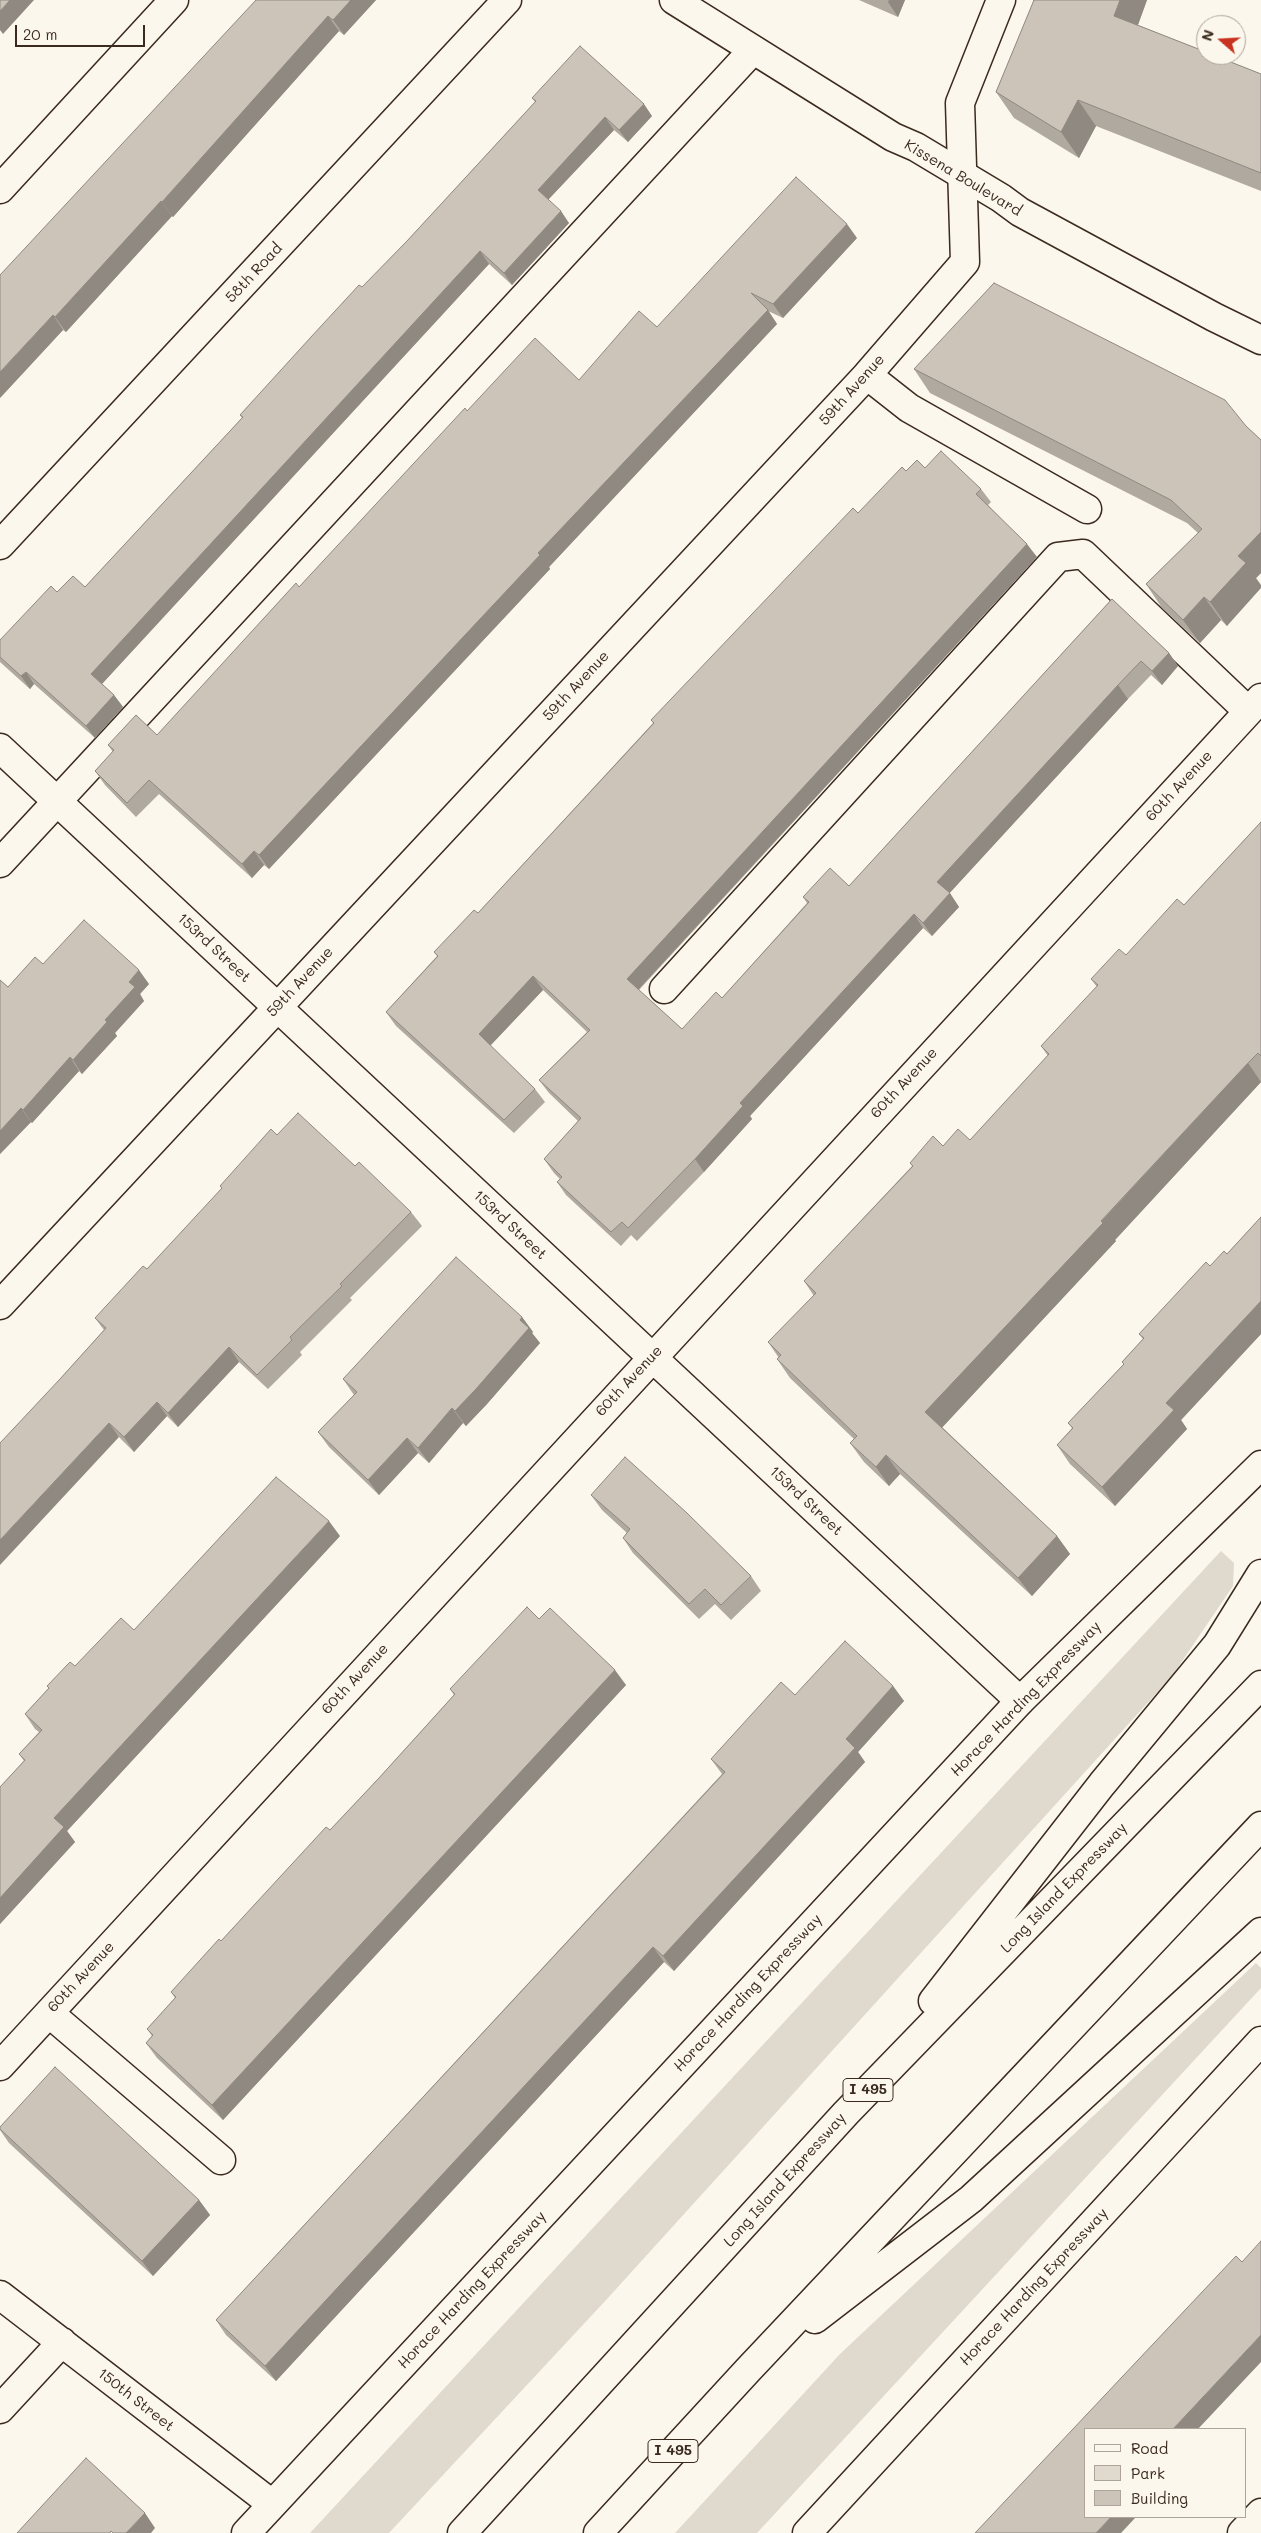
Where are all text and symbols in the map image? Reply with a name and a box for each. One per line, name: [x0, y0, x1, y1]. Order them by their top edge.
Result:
scale bar: [18, 15, 148, 47]
north arrow: [1196, 15, 1246, 65]
text: 20 m: [23, 24, 57, 44]
text: N: [1197, 27, 1218, 43]
street label: Kissena Boulevard: [901, 136, 1025, 220]
street label: 58th Road: [222, 239, 286, 307]
street label: 59th Avenue: [815, 351, 889, 429]
street label: 59th Avenue: [539, 647, 613, 725]
street label: 60th Avenue: [1142, 747, 1216, 825]
street label: 153rd Street: [174, 909, 254, 987]
street label: 59th Avenue: [263, 943, 337, 1021]
street label: 60th Avenue: [867, 1044, 941, 1122]
street label: 153rd Street: [470, 1186, 550, 1264]
street label: 60th Avenue: [592, 1342, 666, 1420]
street label: 153rd Street: [766, 1462, 846, 1540]
street label: Horace Harding Expressway: [947, 1618, 1105, 1780]
street label: 60th Avenue: [318, 1640, 392, 1718]
street label: Long Island Expressway: [997, 1819, 1131, 1957]
street label: Horace Harding Expressway: [670, 1911, 826, 2075]
street label: 60th Avenue: [44, 1938, 118, 2016]
road number: I 495: [843, 2078, 893, 2102]
street label: Long Island Expressway: [720, 2109, 850, 2251]
street label: Horace Harding Expressway: [956, 2205, 1112, 2369]
street label: Horace Harding Expressway: [394, 2208, 550, 2372]
street label: 150th Street: [94, 2364, 178, 2436]
legend: [1084, 2428, 1246, 2518]
text: Road: [1131, 2438, 1168, 2458]
road number: I 495: [648, 2440, 698, 2462]
text: Park: [1131, 2463, 1165, 2483]
text: Building: [1131, 2488, 1188, 2508]

